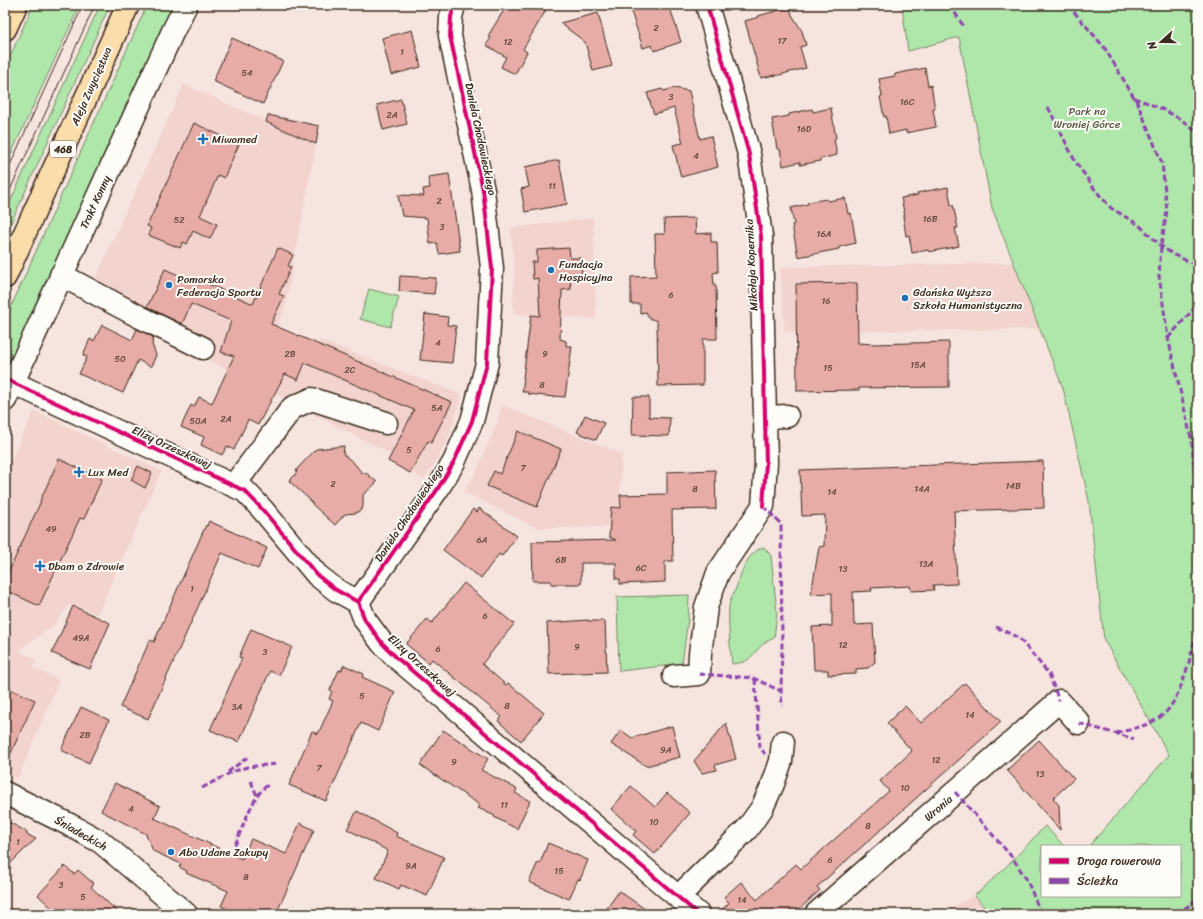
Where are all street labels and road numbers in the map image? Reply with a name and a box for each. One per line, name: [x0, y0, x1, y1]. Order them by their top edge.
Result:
street label: Aleja Zwycięstwa: [65, 43, 117, 130]
street label: Daniela Chodowieckiego: [459, 81, 502, 198]
road number: 468: [50, 141, 76, 157]
street label: Trakt Konny: [75, 172, 116, 232]
street label: Mikołaja Kopernika: [740, 218, 763, 311]
street label: Elizy Orzeszkowej: [129, 421, 215, 474]
street label: Daniela Chodowieckiego: [369, 460, 450, 566]
street label: Elizy Orzeszkowej: [383, 629, 460, 702]
street label: Wronia: [920, 790, 957, 826]
street label: Śniadeckich: [51, 811, 111, 856]

